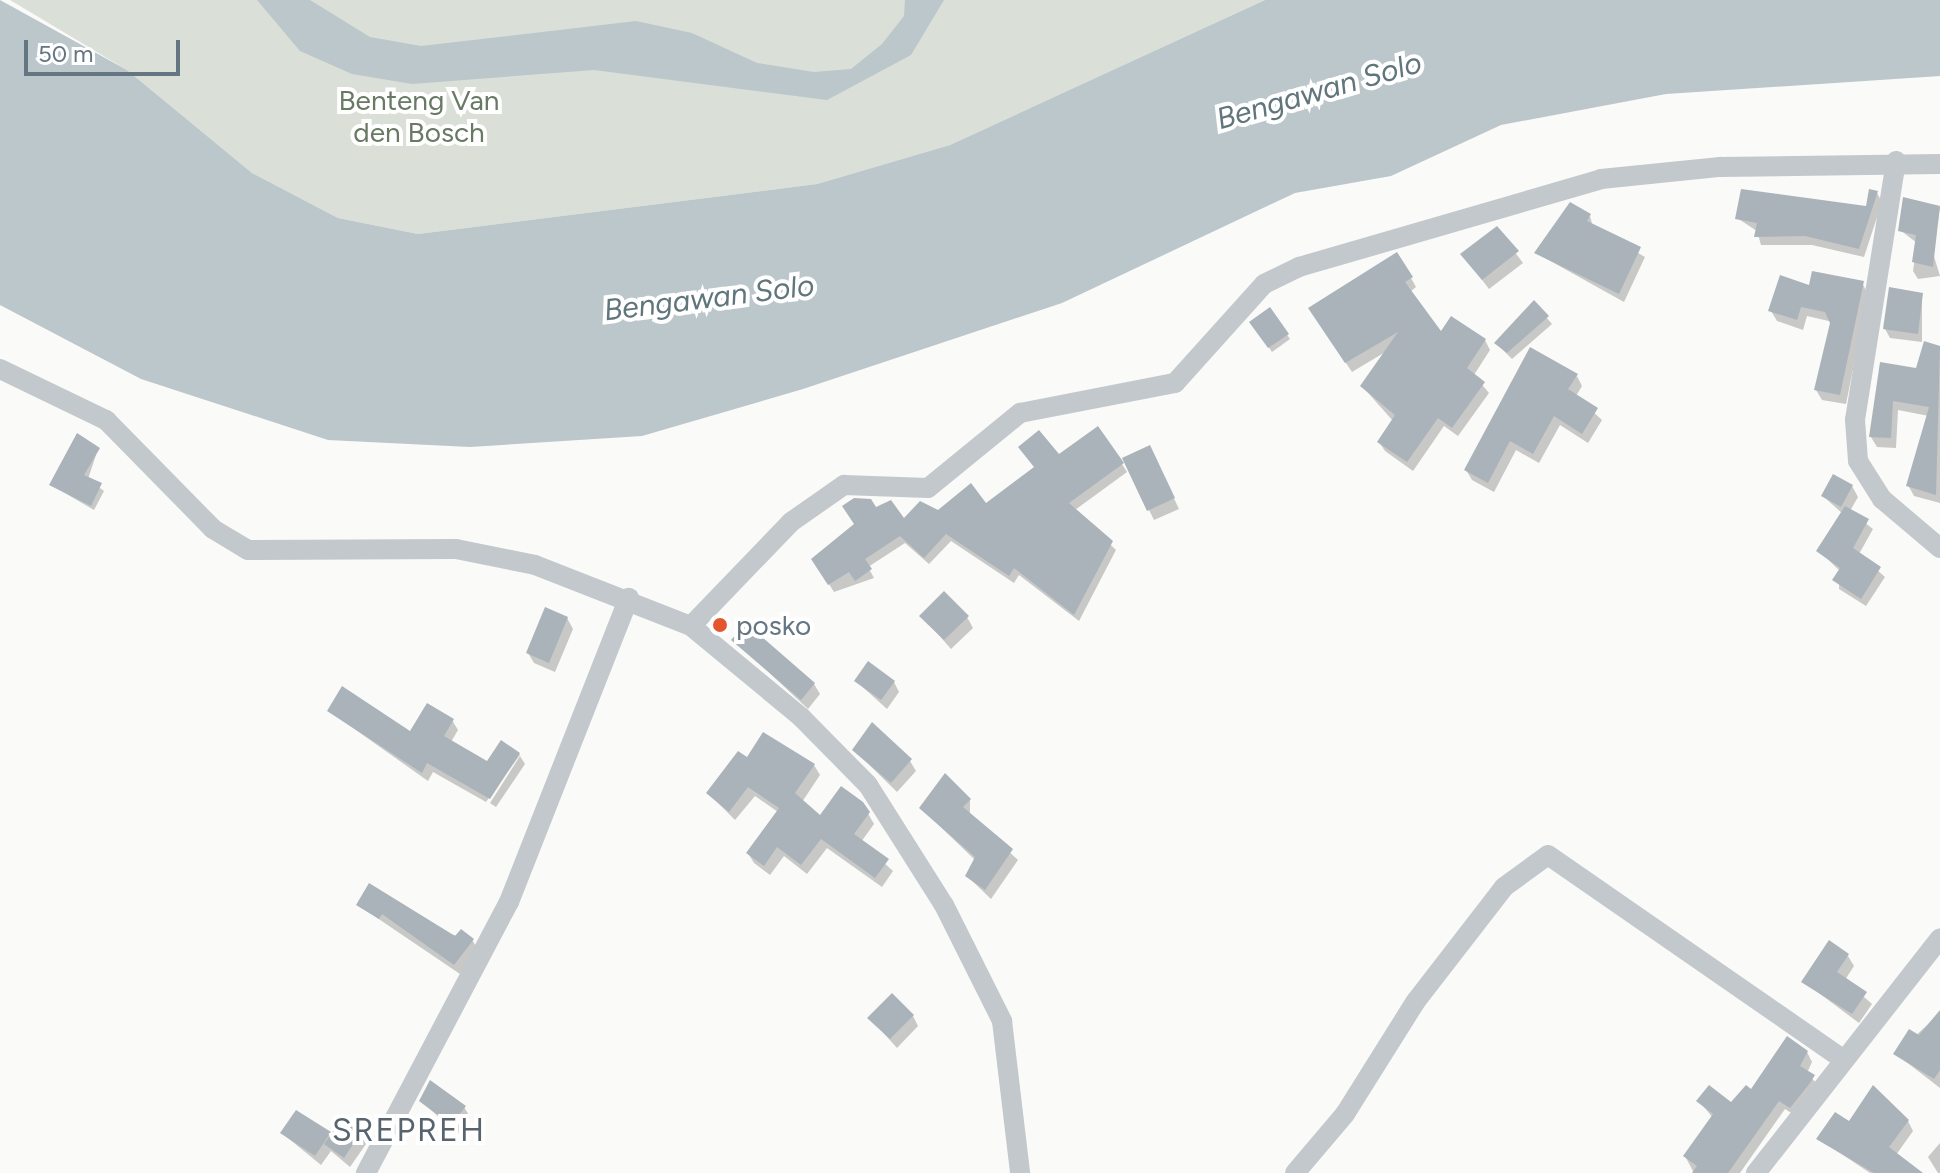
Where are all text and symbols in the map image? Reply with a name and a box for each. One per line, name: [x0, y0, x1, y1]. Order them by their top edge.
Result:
scale bar: [28, 24, 184, 74]
text: 50 m: [38, 39, 94, 68]
water label: Bengawan Solo: [1212, 45, 1426, 137]
park label: Benteng Van den Bosch: [339, 83, 499, 149]
water label: Bengawan Solo: [602, 267, 816, 329]
place label: posko: [736, 608, 811, 642]
marker: posko: [711, 616, 729, 634]
district label: SREPREH: [332, 1111, 486, 1149]

